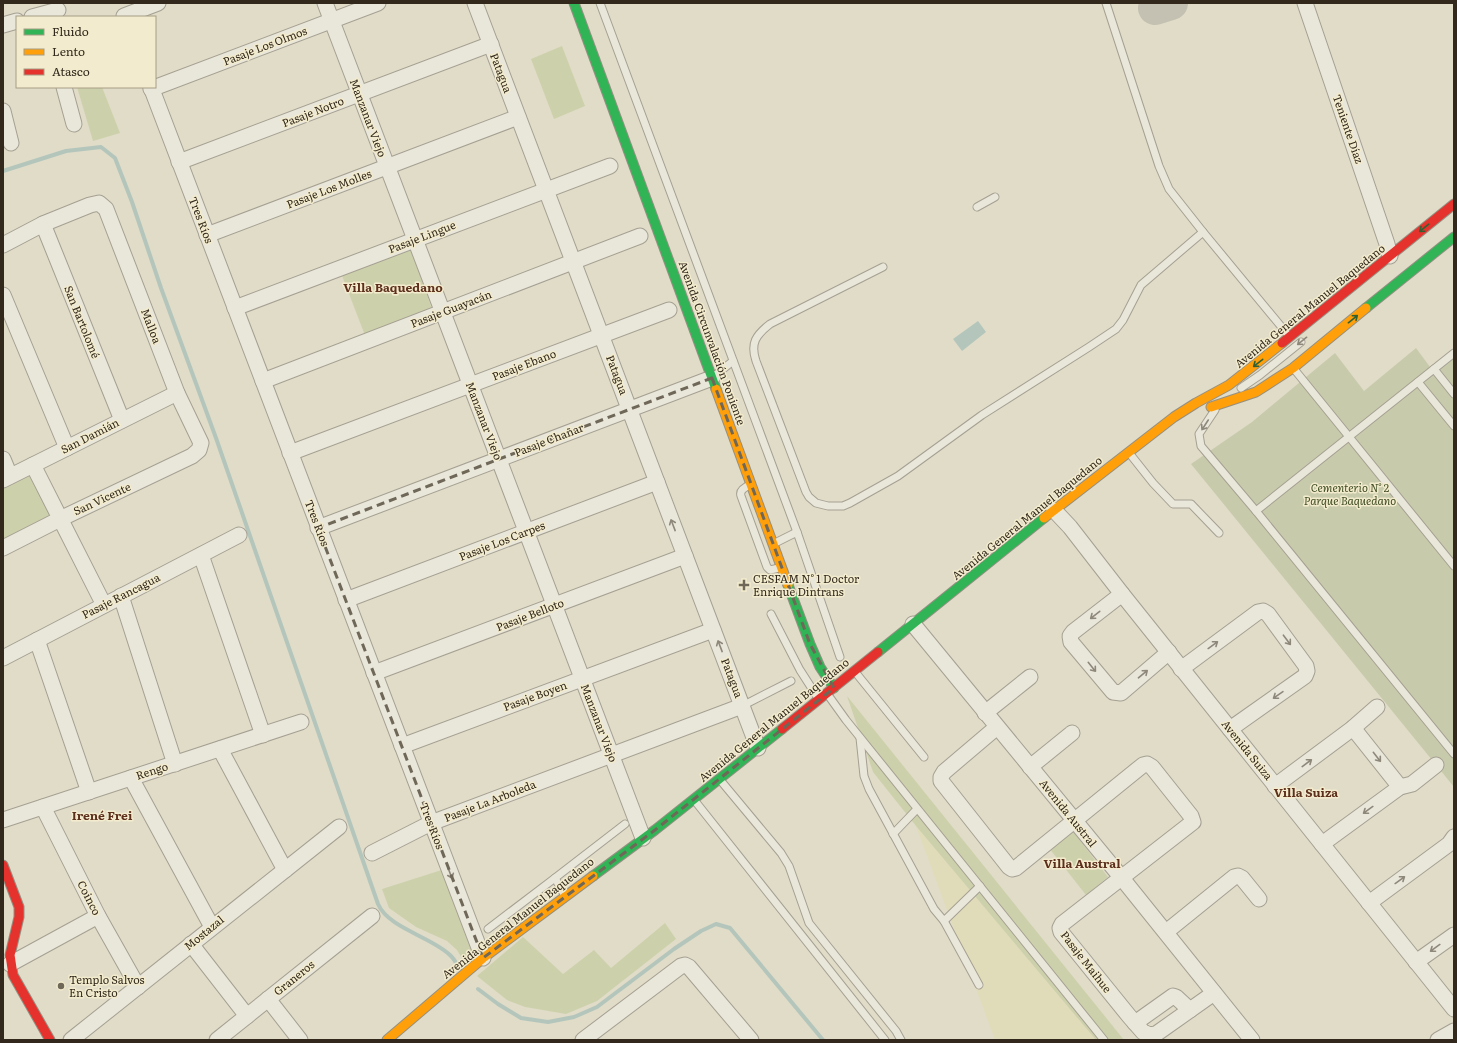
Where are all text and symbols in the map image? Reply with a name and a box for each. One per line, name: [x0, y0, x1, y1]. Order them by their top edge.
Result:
legend: [16, 16, 156, 88]
text: Fluido: [52, 22, 89, 40]
street label: Pasaje Los Olmos: [220, 22, 309, 68]
text: Lento: [52, 42, 85, 60]
street label: Patagua: [487, 50, 517, 95]
text: Atasco: [52, 62, 90, 80]
street label: Manzanar Viejo: [347, 76, 391, 159]
street label: Pasaje Notro: [279, 92, 346, 130]
street label: Teniente Díaz: [1330, 92, 1368, 166]
street label: Pasaje Los Molles: [284, 164, 373, 212]
street label: Tres Ríos: [186, 194, 218, 245]
street label: Pasaje Lingue: [386, 216, 458, 256]
one-way arrow: [1418, 224, 1429, 233]
street label: Avenida General Manuel Baquedano: [1231, 240, 1388, 371]
street label: Avenida Circunvalación Poniente: [676, 258, 750, 427]
district label: Villa Baquedano: [343, 278, 443, 296]
street label: San Bartolomé: [61, 283, 105, 361]
street label: Pasaje Guayacán: [408, 285, 493, 331]
street label: Malloa: [138, 306, 166, 346]
one-way arrow: [1347, 315, 1358, 324]
one-way arrow: [1297, 336, 1308, 345]
street label: Pasaje Ebano: [489, 344, 558, 384]
street label: Patagua: [603, 352, 633, 397]
one-way arrow: [1252, 359, 1263, 367]
street label: Manzanar Viejo: [463, 379, 507, 462]
street label: San Damián: [58, 414, 121, 457]
street label: Pasaje Chañar: [511, 418, 587, 460]
one-way arrow: [1201, 419, 1209, 430]
street label: Avenida General Manuel Baquedano: [948, 452, 1105, 583]
street label: San Vicente: [70, 478, 133, 518]
park label: Cementerio N° 2 Parque Baquedano: [1304, 479, 1396, 508]
street label: Tres Ríos: [302, 497, 334, 548]
street label: Pasaje Los Carpes: [456, 516, 547, 564]
one-way arrow: [669, 519, 677, 531]
street label: Pasaje Rancagua: [79, 568, 162, 622]
place label: CESFAM N° 1 Doctor Enrique Dintrans: [753, 570, 860, 599]
marker: CESFAM N° 1 Doctor Enrique Dintrans: [738, 579, 750, 591]
street label: Pasaje Belloto: [493, 594, 566, 634]
one-way arrow: [1090, 610, 1101, 619]
one-way arrow: [1282, 634, 1291, 645]
one-way arrow: [715, 641, 723, 653]
one-way arrow: [1207, 641, 1218, 649]
street label: Avenida General Manuel Baquedano: [695, 654, 852, 785]
street label: Patagua: [718, 655, 748, 700]
one-way arrow: [1087, 661, 1096, 672]
one-way arrow: [1138, 669, 1149, 678]
street label: Pasaje Boyen: [500, 676, 569, 714]
street label: Manzanar Viejo: [578, 681, 622, 764]
one-way arrow: [1272, 691, 1283, 699]
street label: Avenida Suiza: [1219, 716, 1277, 783]
one-way arrow: [1372, 752, 1381, 763]
street label: Rengo: [134, 757, 170, 783]
one-way arrow: [1301, 758, 1312, 767]
street label: Pasaje La Arboleda: [441, 775, 538, 825]
street label: Avenida Austral: [1036, 775, 1101, 850]
district label: Villa Suiza: [1274, 783, 1338, 801]
street label: Tres Ríos: [417, 800, 449, 851]
district label: Irené Frei: [72, 806, 133, 824]
one-way arrow: [1363, 806, 1374, 815]
street label: Avenida General Manuel Baquedano: [438, 853, 597, 982]
district label: Villa Austral: [1044, 854, 1121, 872]
one-way arrow: [447, 866, 455, 878]
one-way arrow: [1395, 876, 1406, 884]
street label: Coinco: [74, 877, 105, 918]
street label: Mostazal: [180, 911, 227, 953]
street label: Pasaje Maihue: [1058, 927, 1116, 996]
one-way arrow: [1430, 944, 1441, 952]
street label: Graneros: [270, 956, 317, 999]
place label: Templo Salvos En Cristo: [69, 971, 145, 1000]
marker: Templo Salvos En Cristo: [56, 981, 66, 991]

